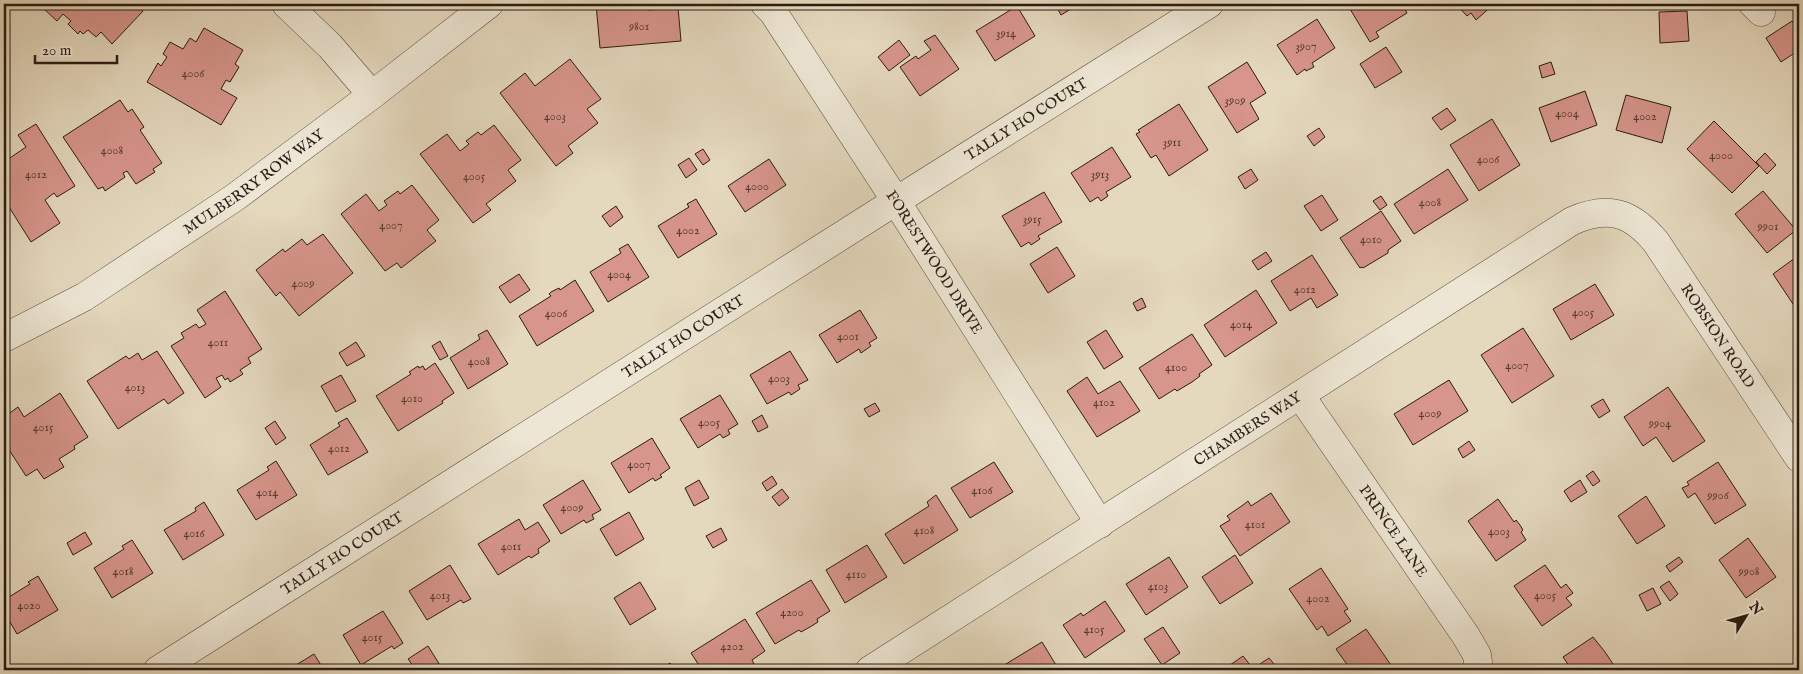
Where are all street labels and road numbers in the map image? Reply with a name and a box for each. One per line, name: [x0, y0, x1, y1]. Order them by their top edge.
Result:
street label: TALLY HO COURT: [961, 73, 1091, 165]
street label: MULBERRY ROW WAY: [180, 124, 328, 238]
street label: FORESTWOOD DRIVE: [882, 187, 987, 337]
street label: ROBSION ROAD: [1677, 280, 1759, 392]
street label: TALLY HO COURT: [618, 290, 748, 382]
street label: CHAMBERS WAY: [1190, 387, 1306, 470]
street label: PRINCE LANE: [1355, 481, 1432, 581]
street label: TALLY HO COURT: [277, 507, 407, 599]

